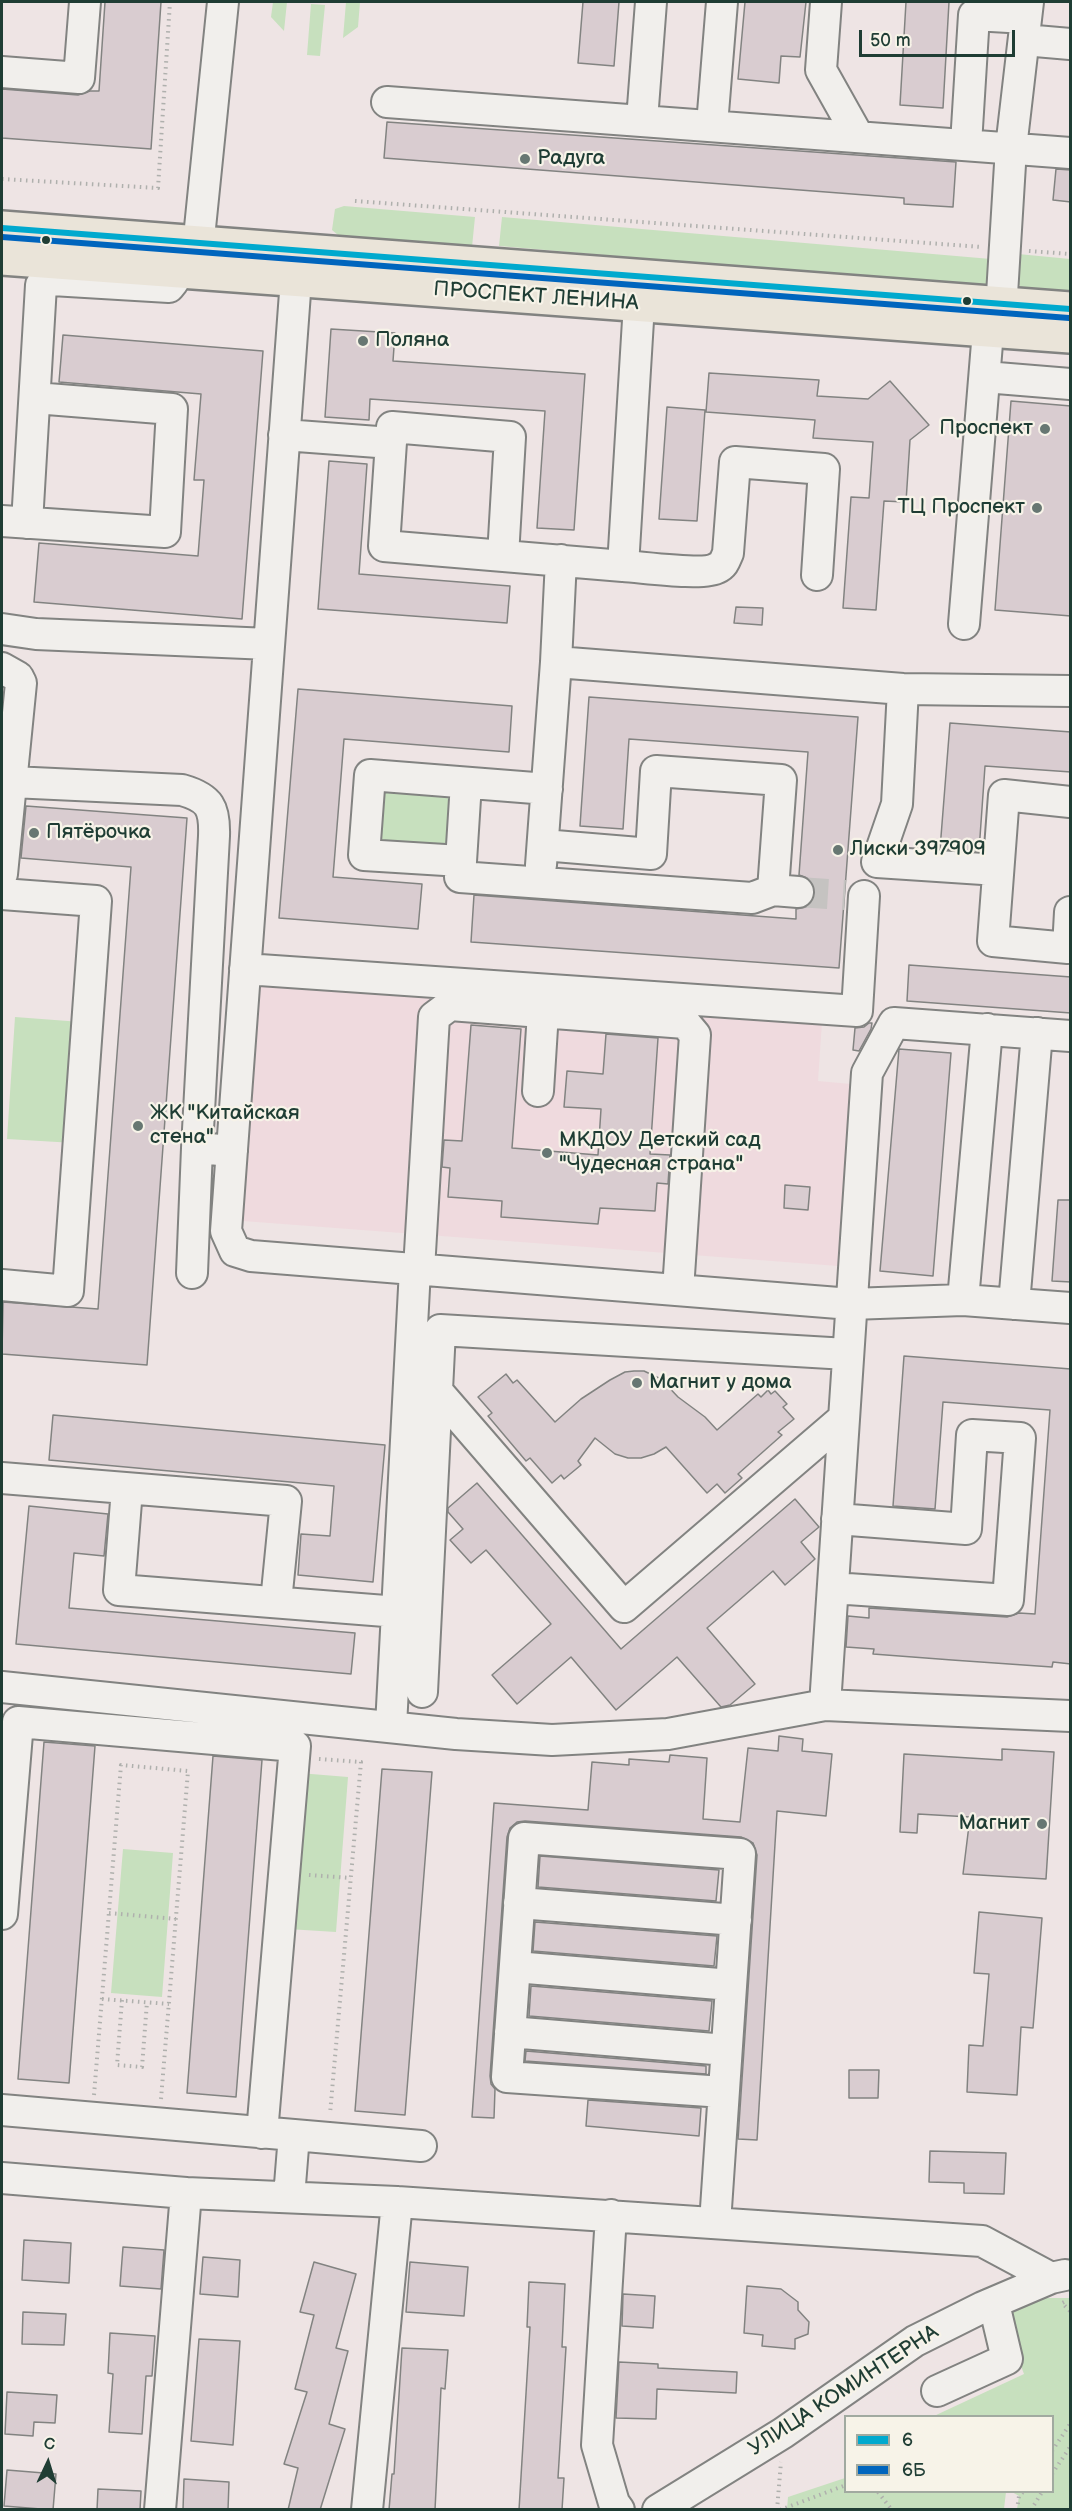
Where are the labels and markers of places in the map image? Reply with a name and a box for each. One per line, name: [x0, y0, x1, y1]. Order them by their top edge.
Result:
place label: Радуга: [537, 146, 605, 172]
marker: Радуга: [518, 152, 532, 166]
unlabelled marker: [40, 234, 52, 246]
unlabelled marker: [961, 295, 973, 307]
place label: Поляна: [375, 328, 449, 354]
marker: Поляна: [356, 334, 370, 348]
place label: Проспект: [939, 416, 1033, 442]
marker: Проспект: [1038, 422, 1052, 436]
place label: ТЦ Проспект: [897, 495, 1025, 521]
marker: ТЦ Проспект: [1030, 501, 1044, 515]
place label: Пятёрочка: [46, 820, 151, 846]
marker: Пятёрочка: [27, 826, 41, 840]
place label: Лиски 397909: [850, 837, 986, 863]
marker: Лиски 397909: [831, 843, 845, 857]
place label: ЖК "Китайская стена": [150, 1101, 300, 1151]
marker: ЖК "Китайская стена": [131, 1119, 145, 1133]
place label: МКДОУ Детский сад "Чудесная страна": [559, 1128, 761, 1178]
marker: МКДОУ Детский сад "Чудесная страна": [540, 1146, 554, 1160]
place label: Магнит у дома: [649, 1370, 792, 1396]
marker: Магнит у дома: [630, 1376, 644, 1390]
place label: Магнит: [958, 1811, 1030, 1837]
marker: Магнит: [1035, 1817, 1049, 1831]

